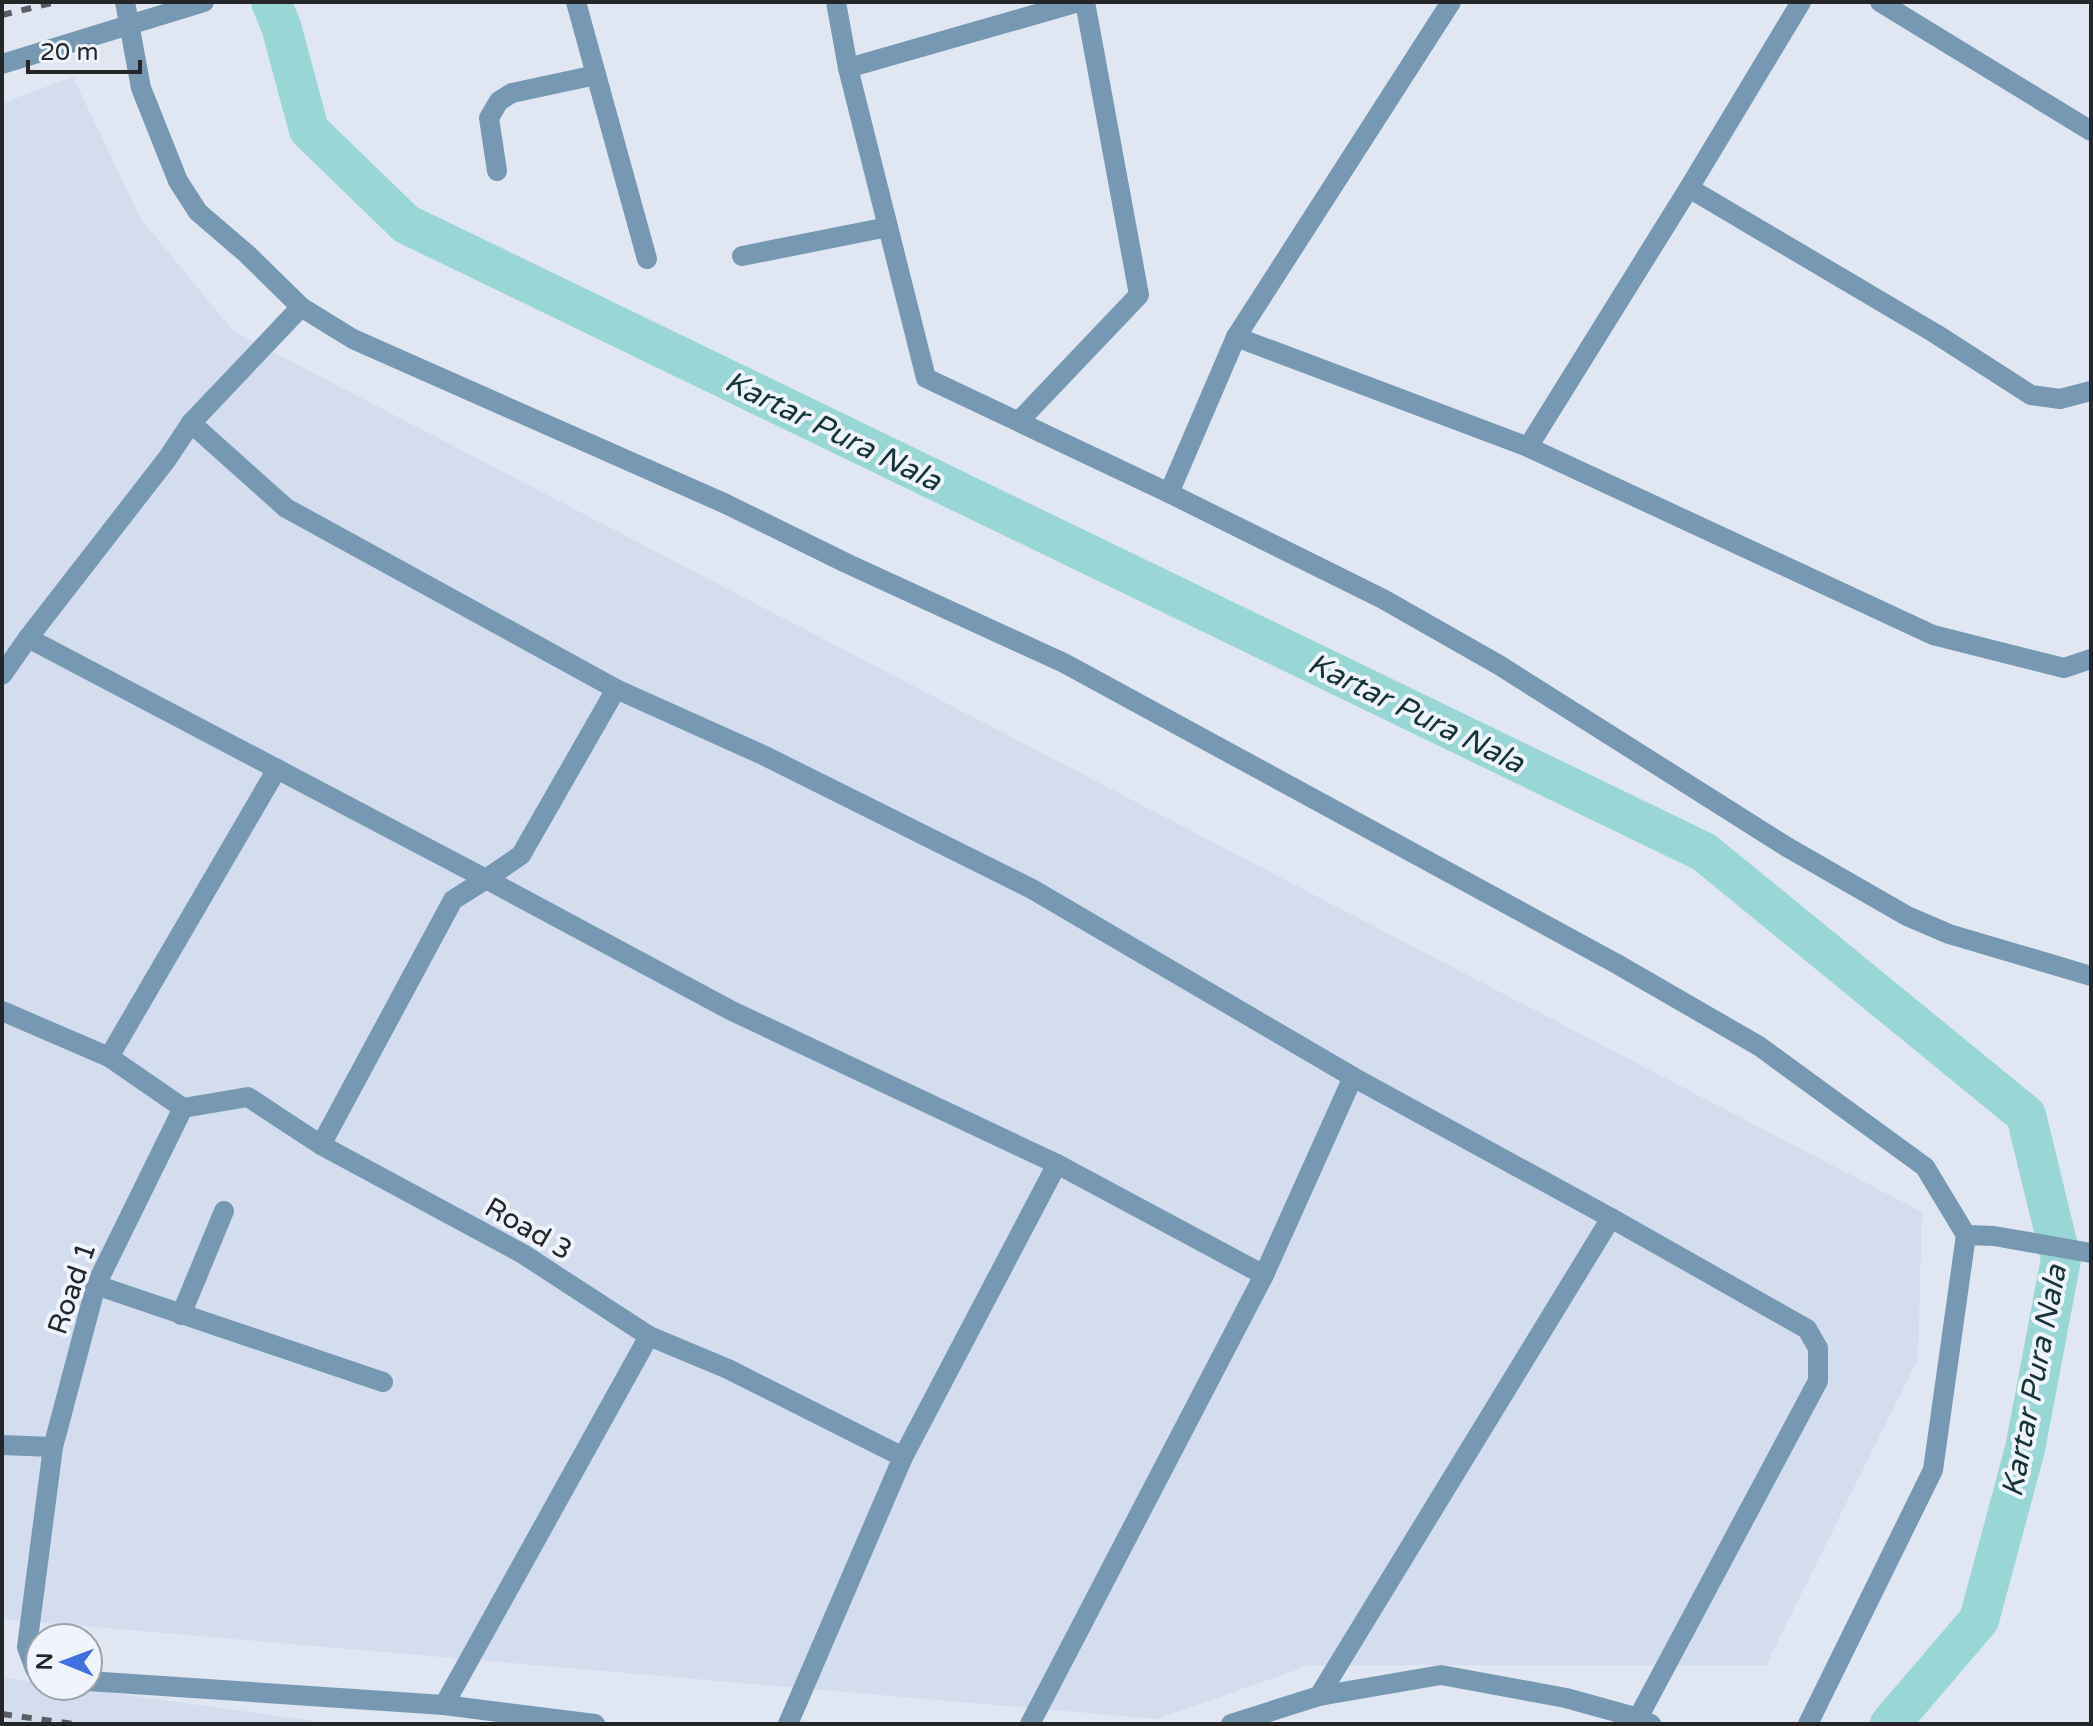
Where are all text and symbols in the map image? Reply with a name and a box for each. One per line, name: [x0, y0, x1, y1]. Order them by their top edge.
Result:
scale bar: [28, 24, 140, 74]
text: 20 m: [40, 38, 98, 67]
water label: Kartar Pura Nala: [719, 363, 948, 500]
water label: Kartar Pura Nala: [1302, 645, 1531, 782]
street label: Road 3: [479, 1190, 578, 1267]
street label: Road 1: [40, 1238, 104, 1339]
water label: Kartar Pura Nala: [1994, 1261, 2075, 1500]
north arrow: [24, 1622, 104, 1702]
text: N: [32, 1653, 58, 1671]

